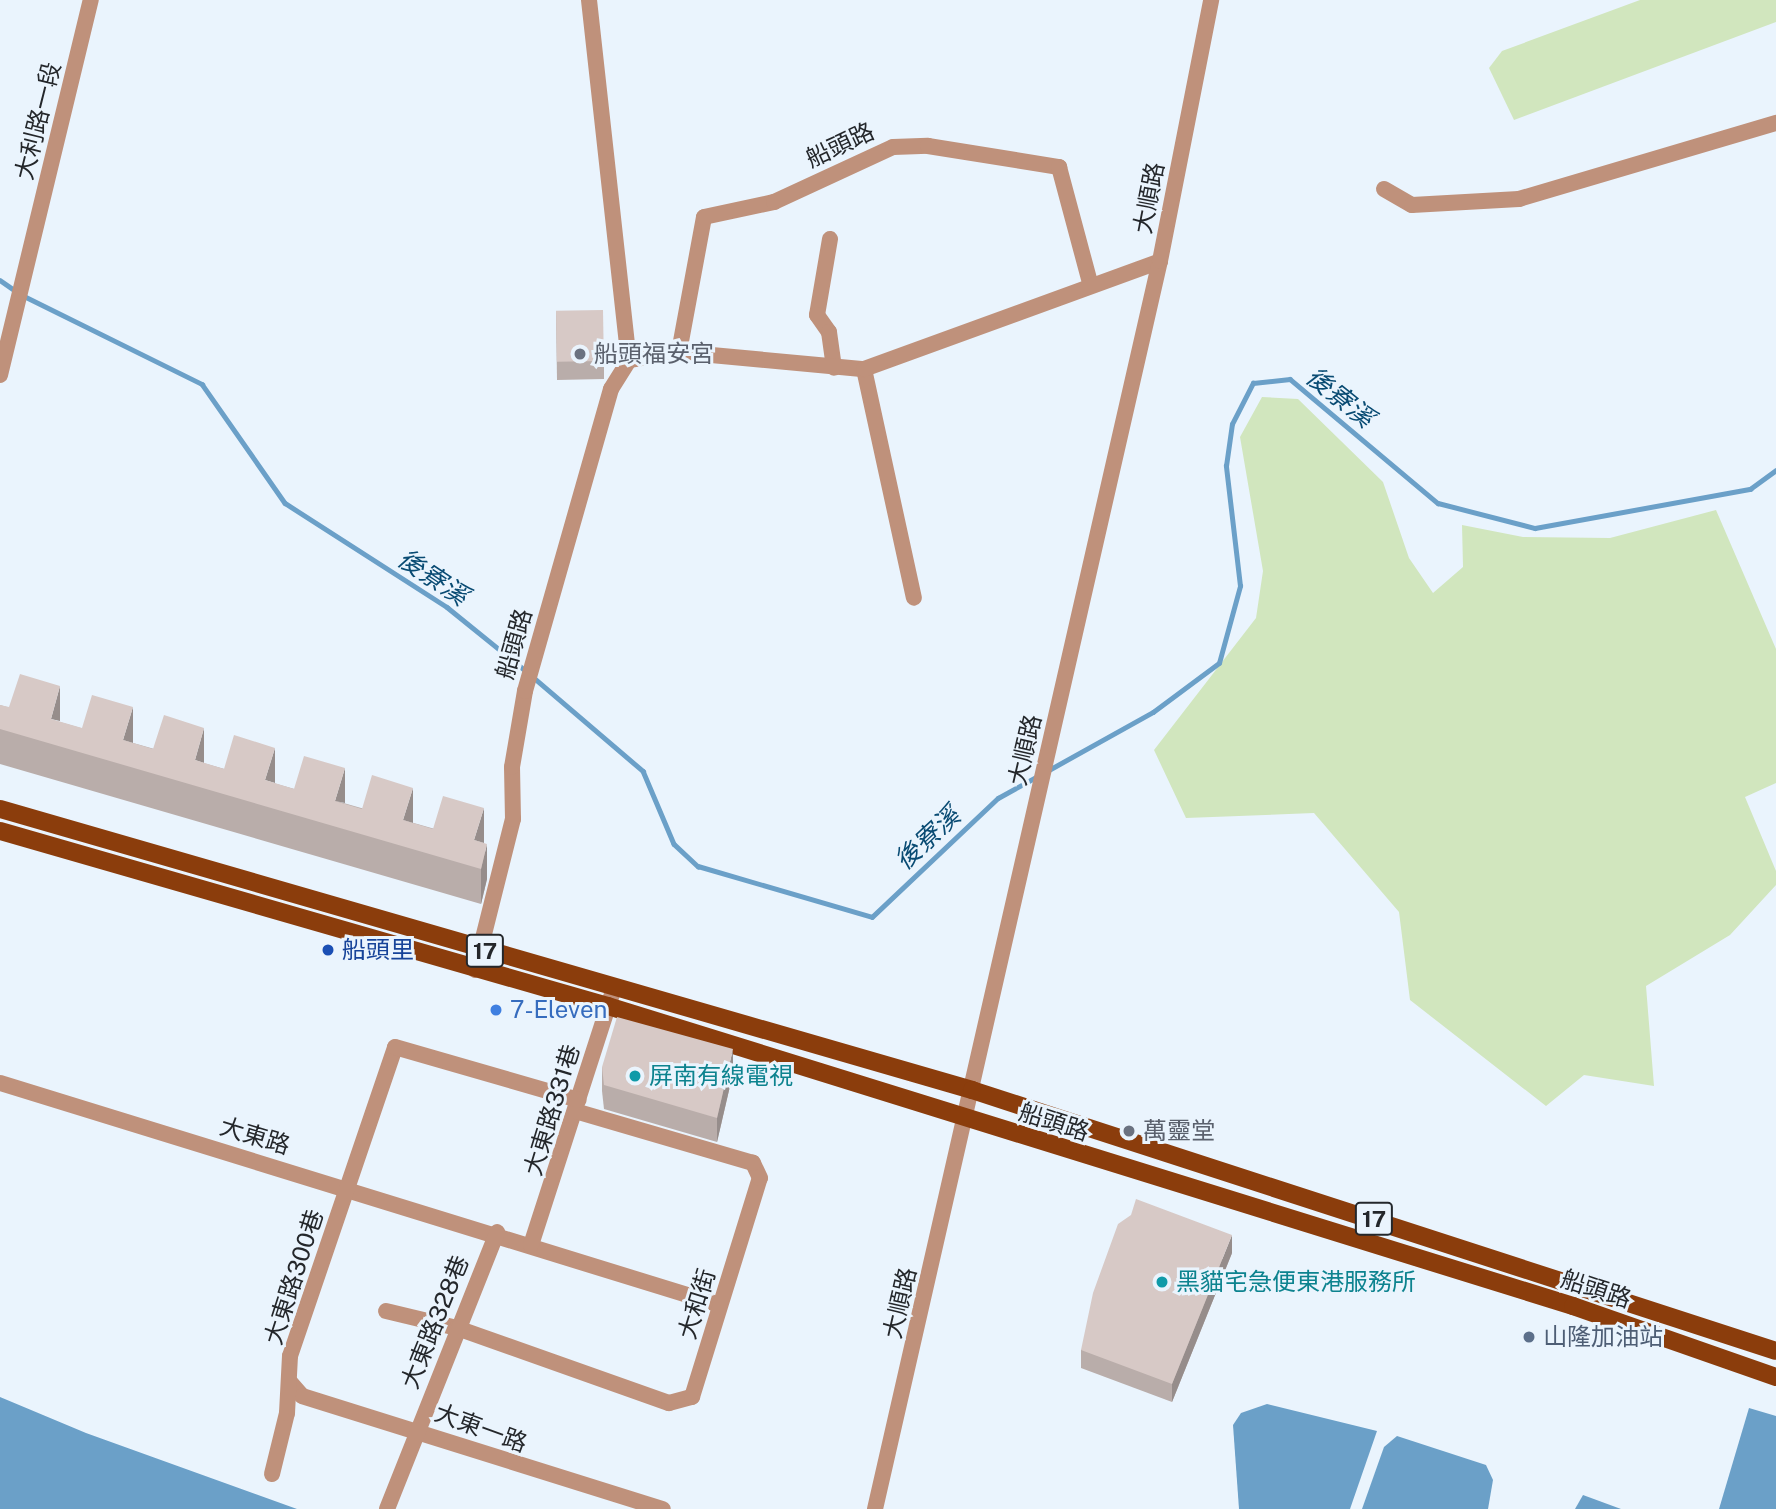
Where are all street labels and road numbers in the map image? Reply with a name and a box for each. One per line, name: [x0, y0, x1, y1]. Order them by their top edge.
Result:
street label: 大利路一段: [10, 59, 66, 183]
street label: 船頭路: [801, 117, 879, 173]
street label: 大順路: [1128, 160, 1170, 236]
street label: 船頭路: [490, 605, 538, 683]
street label: 大順路: [1003, 712, 1047, 788]
road number: 17: [466, 932, 504, 970]
street label: 大東路331巷: [518, 1041, 586, 1179]
street label: 船頭路: [1015, 1097, 1093, 1147]
street label: 大東路: [216, 1112, 294, 1160]
road number: 17: [1355, 1200, 1393, 1238]
street label: 大東路300巷: [259, 1206, 329, 1348]
street label: 大東路328巷: [395, 1251, 475, 1393]
street label: 船頭路: [1557, 1264, 1635, 1314]
street label: 大和街: [673, 1265, 721, 1343]
street label: 大順路: [878, 1265, 922, 1341]
street label: 大東一路: [431, 1398, 531, 1458]

